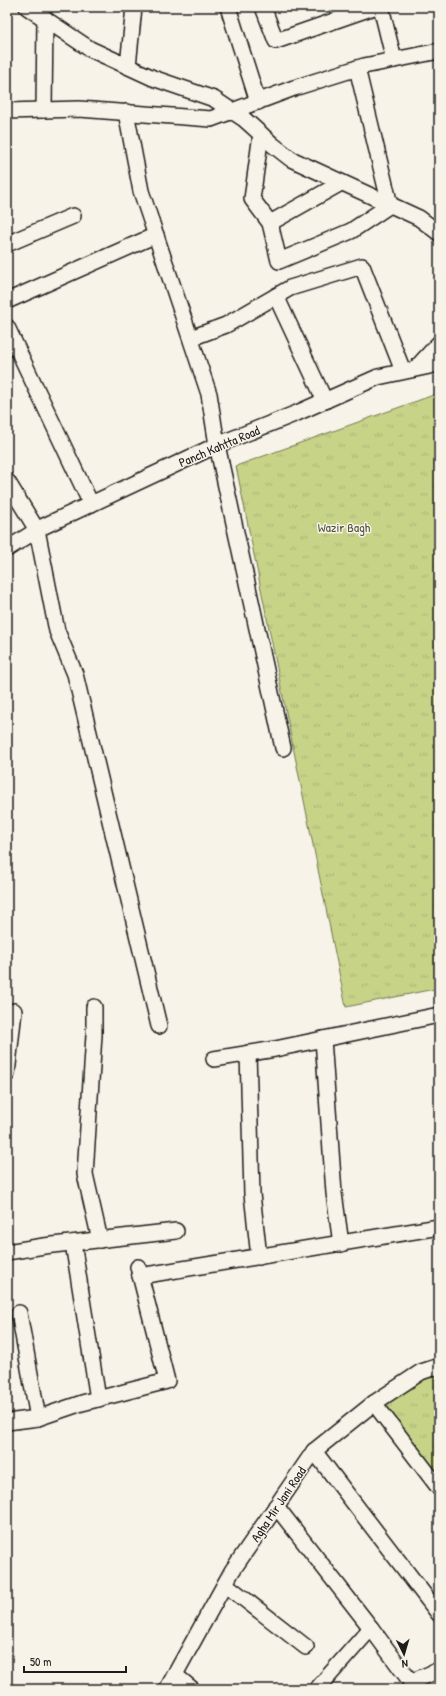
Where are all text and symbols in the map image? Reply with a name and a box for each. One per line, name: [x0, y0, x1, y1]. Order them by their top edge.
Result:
street label: Panch Kahtta Road: [176, 421, 262, 471]
park label: Wazir Bagh: [318, 518, 371, 536]
street label: Agha Mir Jani Road: [246, 1463, 310, 1545]
north arrow: [384, 1634, 424, 1674]
scale bar: [24, 1648, 126, 1674]
text: 50 m: [30, 1653, 51, 1670]
text: N: [401, 1657, 408, 1671]

